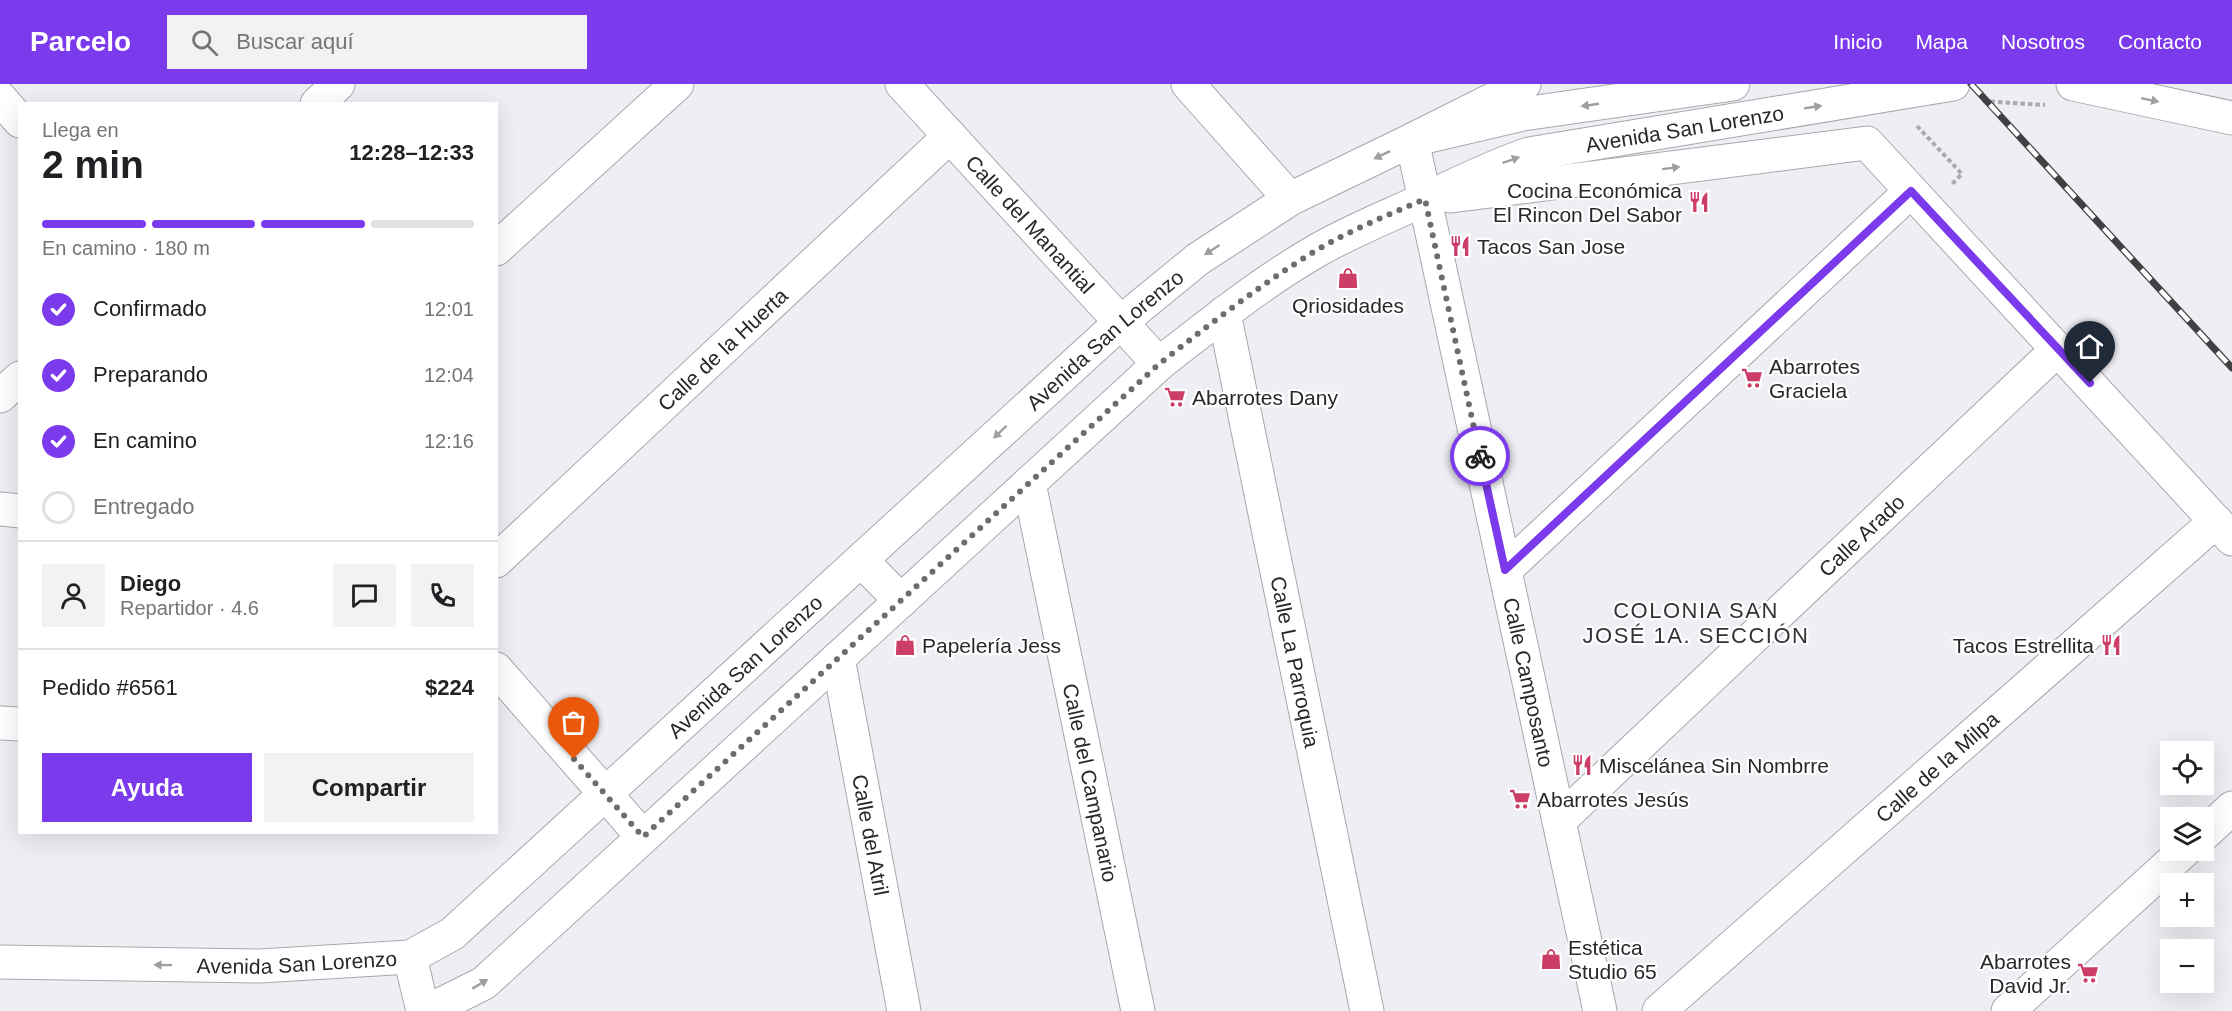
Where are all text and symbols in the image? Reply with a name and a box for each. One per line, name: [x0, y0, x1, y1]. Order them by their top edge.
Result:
search box: [167, 15, 587, 69]
text: Parcelo: [30, 26, 131, 57]
icon: search: [188, 26, 221, 59]
text: Buscar aquí: [236, 29, 354, 54]
text: Inicio: [1833, 30, 1882, 53]
text: Mapa: [1915, 30, 1968, 53]
text: Nosotros: [2001, 30, 2085, 53]
text: Contacto: [2118, 30, 2202, 53]
one-way arrow: [2141, 96, 2160, 105]
one-way arrow: [1581, 100, 1600, 109]
street label: Avenida San Lorenzo: [1584, 101, 1785, 156]
one-way arrow: [1804, 102, 1823, 111]
text: Llega en: [42, 119, 119, 141]
text: 12:28–12:33: [349, 140, 474, 165]
text: 2 min: [42, 143, 144, 186]
street label: Calle del Manantial: [962, 150, 1099, 298]
one-way arrow: [1373, 151, 1390, 160]
one-way arrow: [1502, 155, 1520, 164]
one-way arrow: [1661, 163, 1680, 173]
place label: Cocina Económica El Rincon Del Sabor: [1493, 179, 1682, 226]
restaurant icon: Cocina Económica El Rincon Del Sabor: [1687, 190, 1711, 214]
restaurant icon: Tacos San Jose: [1448, 234, 1472, 258]
place label: Tacos San Jose: [1477, 235, 1625, 258]
text: En camino · 180 m: [42, 237, 210, 259]
one-way arrow: [1204, 244, 1220, 256]
street label: Avenida San Lorenzo: [1022, 265, 1187, 414]
shop icon: Qriosidades: [1336, 266, 1360, 290]
street label: Calle de la Huerta: [653, 283, 792, 415]
icon: check: [42, 293, 75, 326]
place label: Qriosidades: [1292, 294, 1404, 317]
text: Confirmado: [93, 296, 207, 321]
text: 12:01: [424, 298, 474, 320]
pin: [2064, 321, 2115, 383]
icon: home: [2073, 330, 2106, 363]
place label: Abarrotes Graciela: [1769, 355, 1860, 402]
icon: check: [42, 359, 75, 392]
text: Preparando: [93, 362, 208, 387]
text: 12:04: [424, 364, 474, 386]
supermarket icon: Abarrotes Graciela: [1740, 366, 1764, 390]
supermarket icon: Abarrotes Dany: [1163, 385, 1187, 409]
place label: Abarrotes Dany: [1192, 386, 1338, 409]
icon: check: [42, 425, 75, 458]
one-way arrow: [993, 425, 1008, 439]
courier: [1450, 426, 1510, 486]
text: En camino: [93, 428, 197, 453]
text: 12:16: [424, 430, 474, 452]
icon: bike: [1464, 440, 1497, 473]
street label: Calle Arado: [1814, 489, 1909, 581]
text: Entregado: [93, 494, 195, 519]
button: person: [42, 564, 105, 627]
button: chat: [333, 564, 396, 627]
button: phone: [411, 564, 474, 627]
text: Diego: [120, 571, 181, 596]
street label: Calle La Parroquia: [1267, 574, 1324, 750]
street label: Avenida San Lorenzo: [663, 590, 827, 742]
street label: Calle Camposanto: [1500, 595, 1559, 769]
text: Repartidor · 4.6: [120, 597, 259, 619]
district label: COLONIA SAN JOSÉ 1A. SECCIÓN: [1583, 598, 1809, 648]
shop icon: Papelería Jess: [893, 633, 917, 657]
restaurant icon: Tacos Estrellita: [2099, 633, 2123, 657]
place label: Papelería Jess: [922, 634, 1061, 657]
place label: Tacos Estrellita: [1953, 634, 2094, 657]
text: Pedido #6561: [42, 675, 178, 700]
text: $224: [425, 675, 474, 700]
street label: Calle del Campanario: [1059, 681, 1123, 884]
pin: [548, 697, 599, 759]
icon: bag: [557, 706, 590, 739]
street label: Calle de la Milpa: [1871, 706, 2003, 827]
map controls: [2160, 741, 2214, 993]
button: locate: [2160, 741, 2214, 795]
button: Ayuda: [42, 753, 252, 822]
button: Compartir: [264, 753, 474, 822]
restaurant icon: Miscelánea Sin Nombrre: [1570, 753, 1594, 777]
place label: Miscelánea Sin Nombrre: [1599, 754, 1829, 777]
street label: Calle del Atril: [849, 773, 894, 897]
supermarket icon: Abarrotes Jesús: [1508, 787, 1532, 811]
place label: Abarrotes Jesús: [1537, 788, 1689, 811]
button: layers: [2160, 807, 2214, 861]
button: +: [2160, 873, 2214, 927]
place label: Estética Studio 65: [1568, 936, 1657, 983]
button: −: [2160, 939, 2214, 993]
street label: Avenida San Lorenzo: [197, 946, 398, 978]
shop icon: Estética Studio 65: [1539, 947, 1563, 971]
place label: Abarrotes David Jr.: [1980, 950, 2071, 997]
one-way arrow: [153, 960, 172, 970]
supermarket icon: Abarrotes David Jr.: [2076, 961, 2100, 985]
one-way arrow: [472, 979, 488, 990]

